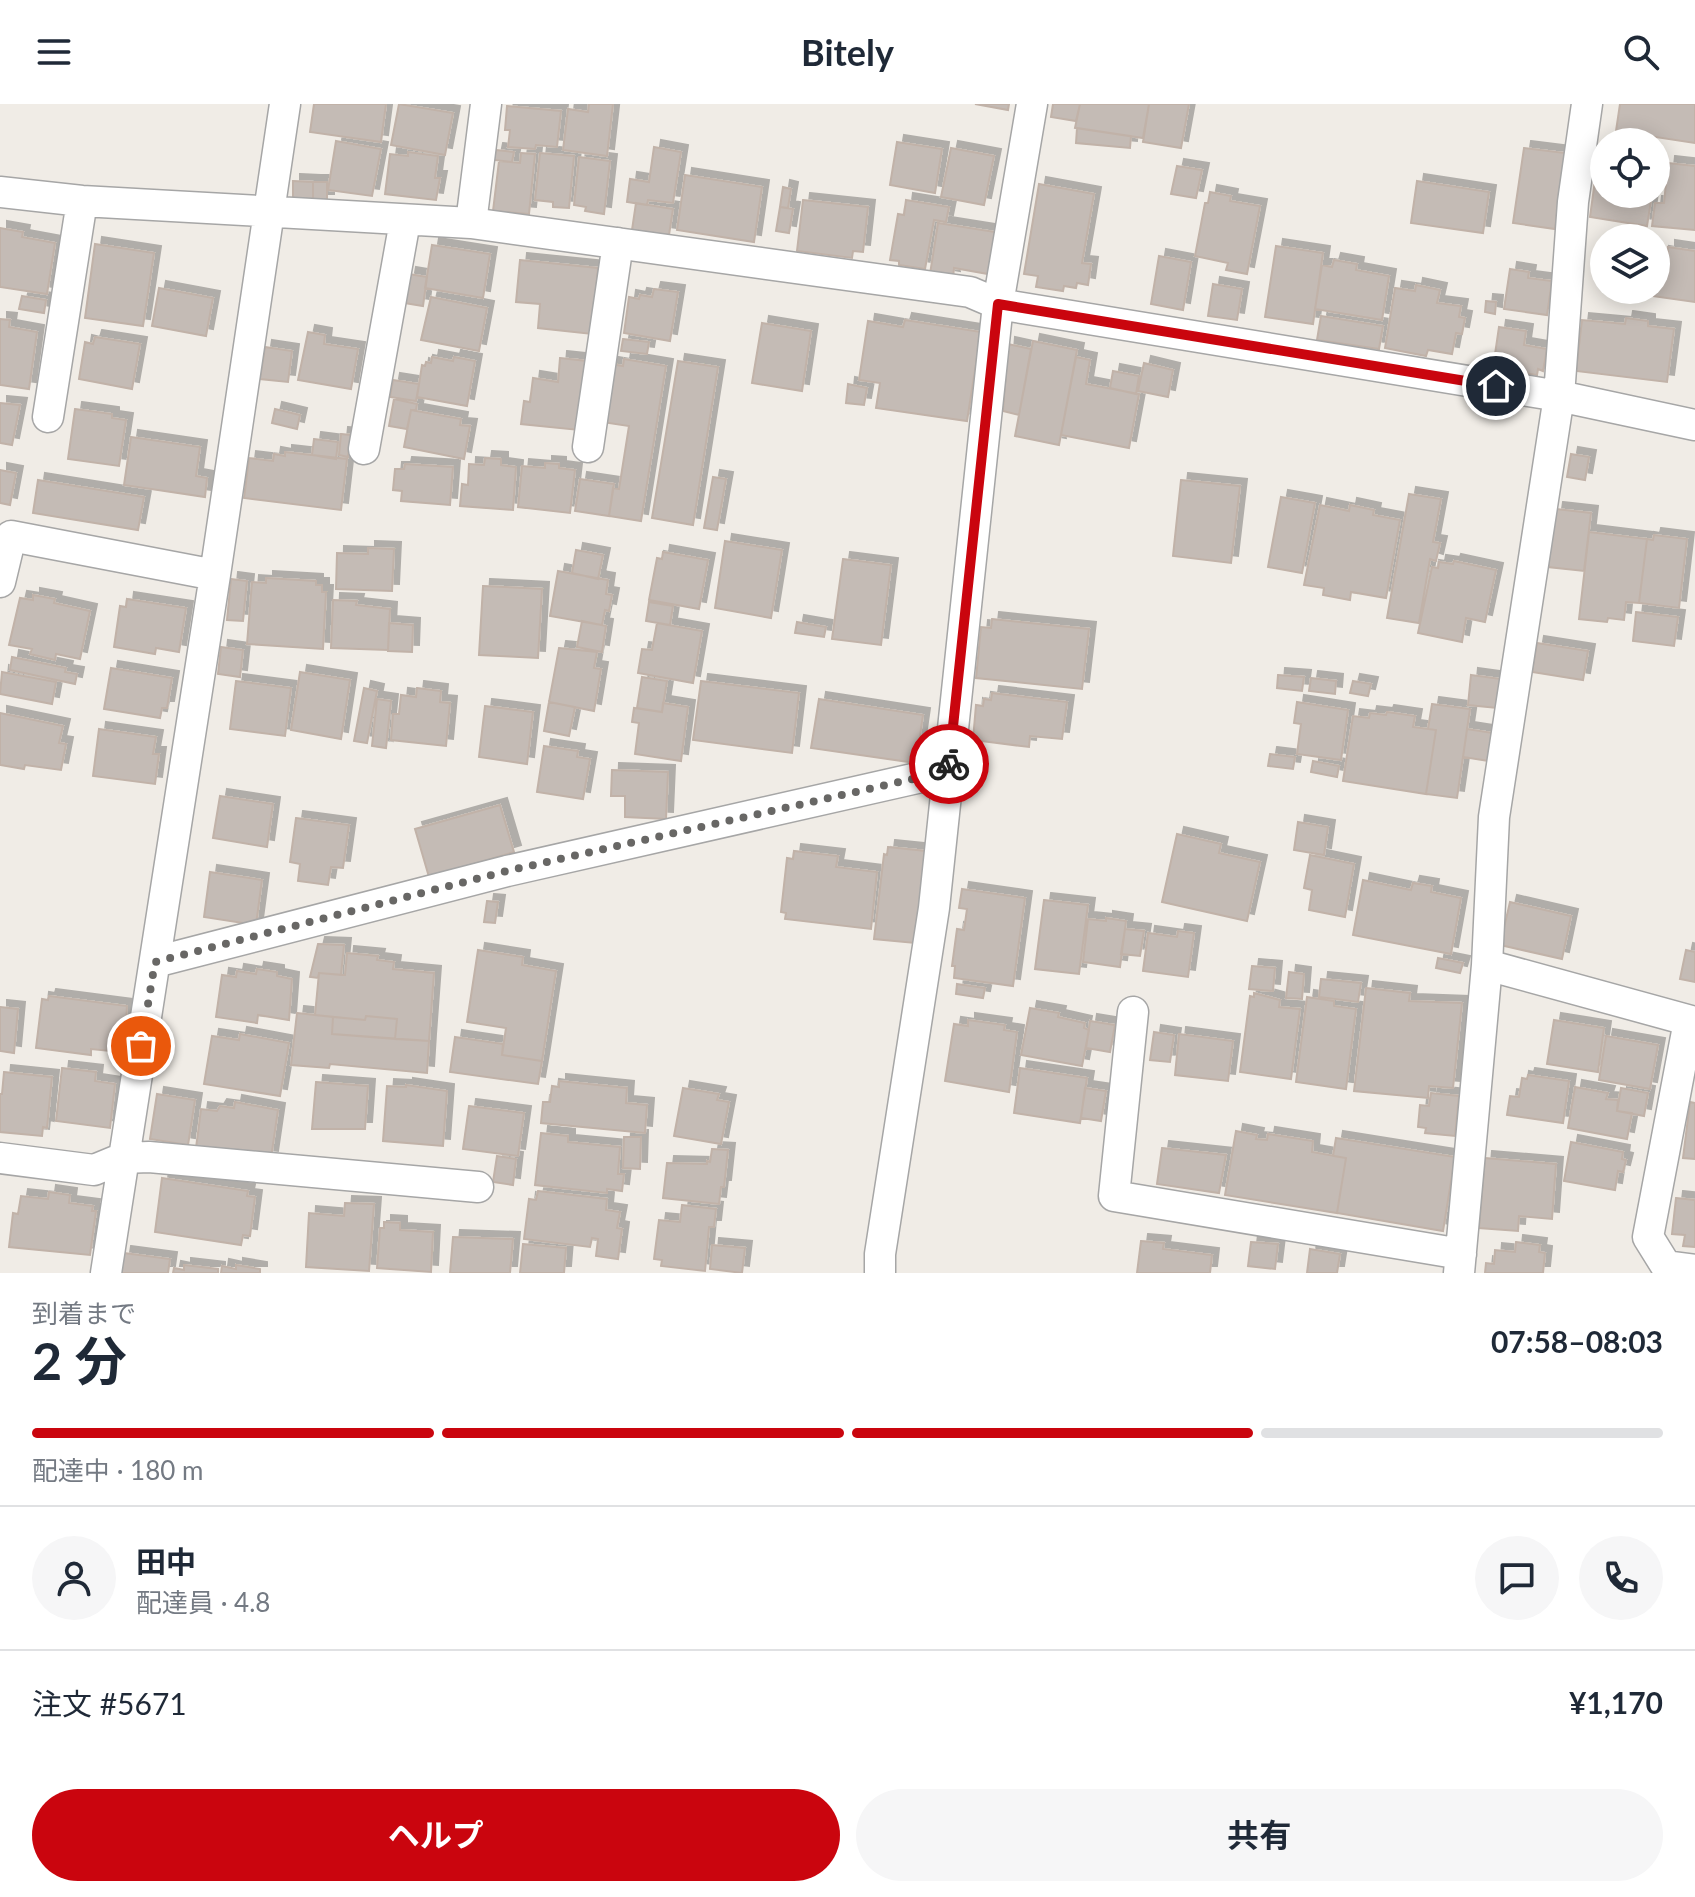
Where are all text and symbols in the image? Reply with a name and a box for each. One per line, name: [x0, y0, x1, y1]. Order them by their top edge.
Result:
icon: menu: [32, 30, 76, 74]
text: Bitely: [801, 30, 894, 74]
icon: search: [1619, 30, 1663, 74]
map controls: [1590, 128, 1670, 304]
button: locate: [1590, 128, 1670, 208]
button: layers: [1590, 224, 1670, 304]
pin: [1462, 352, 1530, 420]
icon: home: [1474, 364, 1518, 408]
courier: [909, 724, 989, 804]
icon: bike: [927, 742, 971, 786]
pin: [107, 1012, 175, 1080]
icon: bag: [119, 1024, 163, 1068]
text: 到着まで: [32, 1297, 136, 1329]
text: 07:58–08:03: [1491, 1323, 1663, 1359]
text: 2 分: [32, 1329, 127, 1391]
text: 配達中 · 180 m: [32, 1454, 203, 1486]
button: person: [32, 1536, 116, 1620]
button: chat: [1475, 1536, 1559, 1620]
button: phone: [1579, 1536, 1663, 1620]
text: 田中: [136, 1543, 196, 1579]
text: 配達員 · 4.8: [136, 1586, 270, 1618]
text: ¥1,170: [1569, 1684, 1663, 1720]
text: 注文 #5671: [32, 1685, 187, 1721]
button: ヘルプ: [32, 1789, 840, 1881]
button: 共有: [856, 1789, 1663, 1881]

